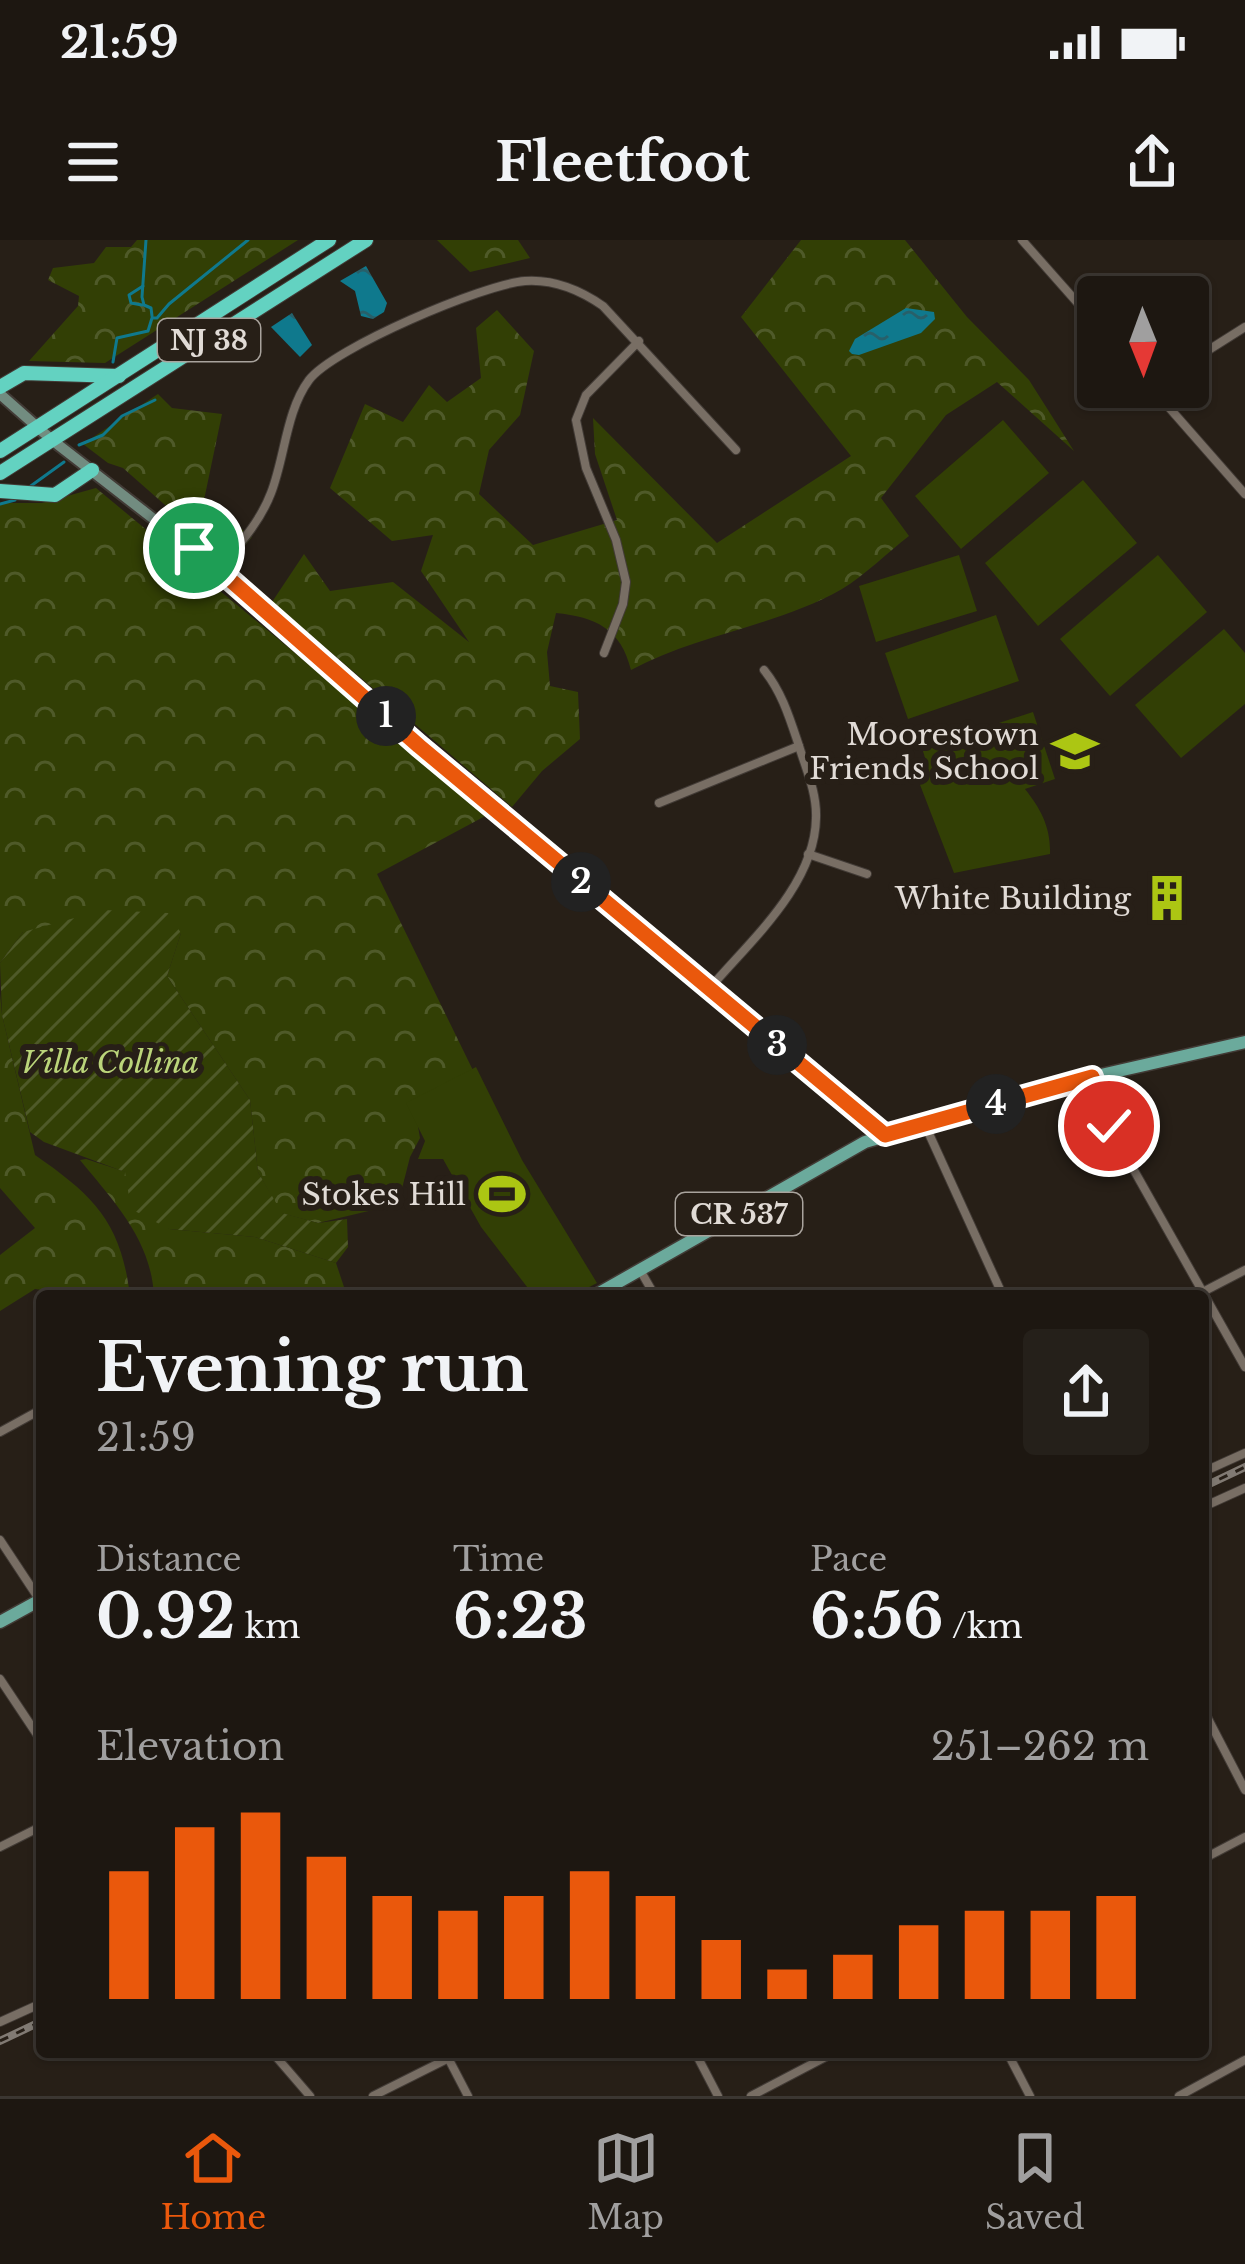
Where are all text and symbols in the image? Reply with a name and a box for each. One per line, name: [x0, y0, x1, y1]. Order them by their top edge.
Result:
text: 21:59: [60, 14, 179, 70]
icon: menu: [60, 129, 126, 195]
text: Fleetfoot: [495, 129, 750, 196]
icon: share: [1119, 129, 1185, 195]
north arrow: [1077, 276, 1209, 408]
map controls: [1077, 276, 1209, 408]
road number: NJ 38: [158, 319, 260, 361]
pin: [143, 497, 245, 599]
icon: arrive: [161, 515, 227, 581]
pin: 1: [356, 686, 416, 746]
text: 1: [379, 695, 393, 736]
place label: Moorestown Friends School: [809, 716, 1039, 787]
school or university icon: Moorestown Friends School: [1050, 726, 1100, 776]
pin: 2: [551, 852, 611, 912]
text: 2: [570, 861, 592, 902]
building icon: White Building: [1142, 873, 1192, 923]
place label: White Building: [894, 880, 1132, 917]
pin: 3: [747, 1015, 807, 1075]
text: 3: [766, 1024, 788, 1065]
park label: Villa Collina: [21, 1044, 199, 1081]
pin: 4: [966, 1074, 1026, 1134]
pin: [1058, 1075, 1160, 1177]
text: 4: [985, 1083, 1007, 1124]
icon: check: [1076, 1093, 1142, 1159]
sports icon: Stokes Hill: [477, 1169, 527, 1219]
place label: Stokes Hill: [302, 1176, 466, 1213]
road number: CR 537: [676, 1193, 802, 1235]
text: Evening run: [96, 1327, 529, 1409]
button: share: [1023, 1329, 1149, 1455]
text: 21:59: [96, 1413, 196, 1462]
text: Distance: [96, 1539, 242, 1580]
text: Time: [453, 1539, 544, 1580]
text: Pace: [810, 1539, 887, 1580]
text: 0.92: [96, 1580, 235, 1654]
text: 6:23: [453, 1580, 588, 1654]
text: 6:56: [810, 1580, 944, 1654]
text: km: [235, 1606, 300, 1647]
text: /km: [944, 1606, 1023, 1647]
text: Elevation: [96, 1722, 284, 1771]
text: 251–262 m: [931, 1722, 1149, 1771]
tab: Home: [161, 2125, 266, 2238]
tab: Map: [587, 2125, 664, 2238]
tab: Saved: [985, 2125, 1084, 2238]

